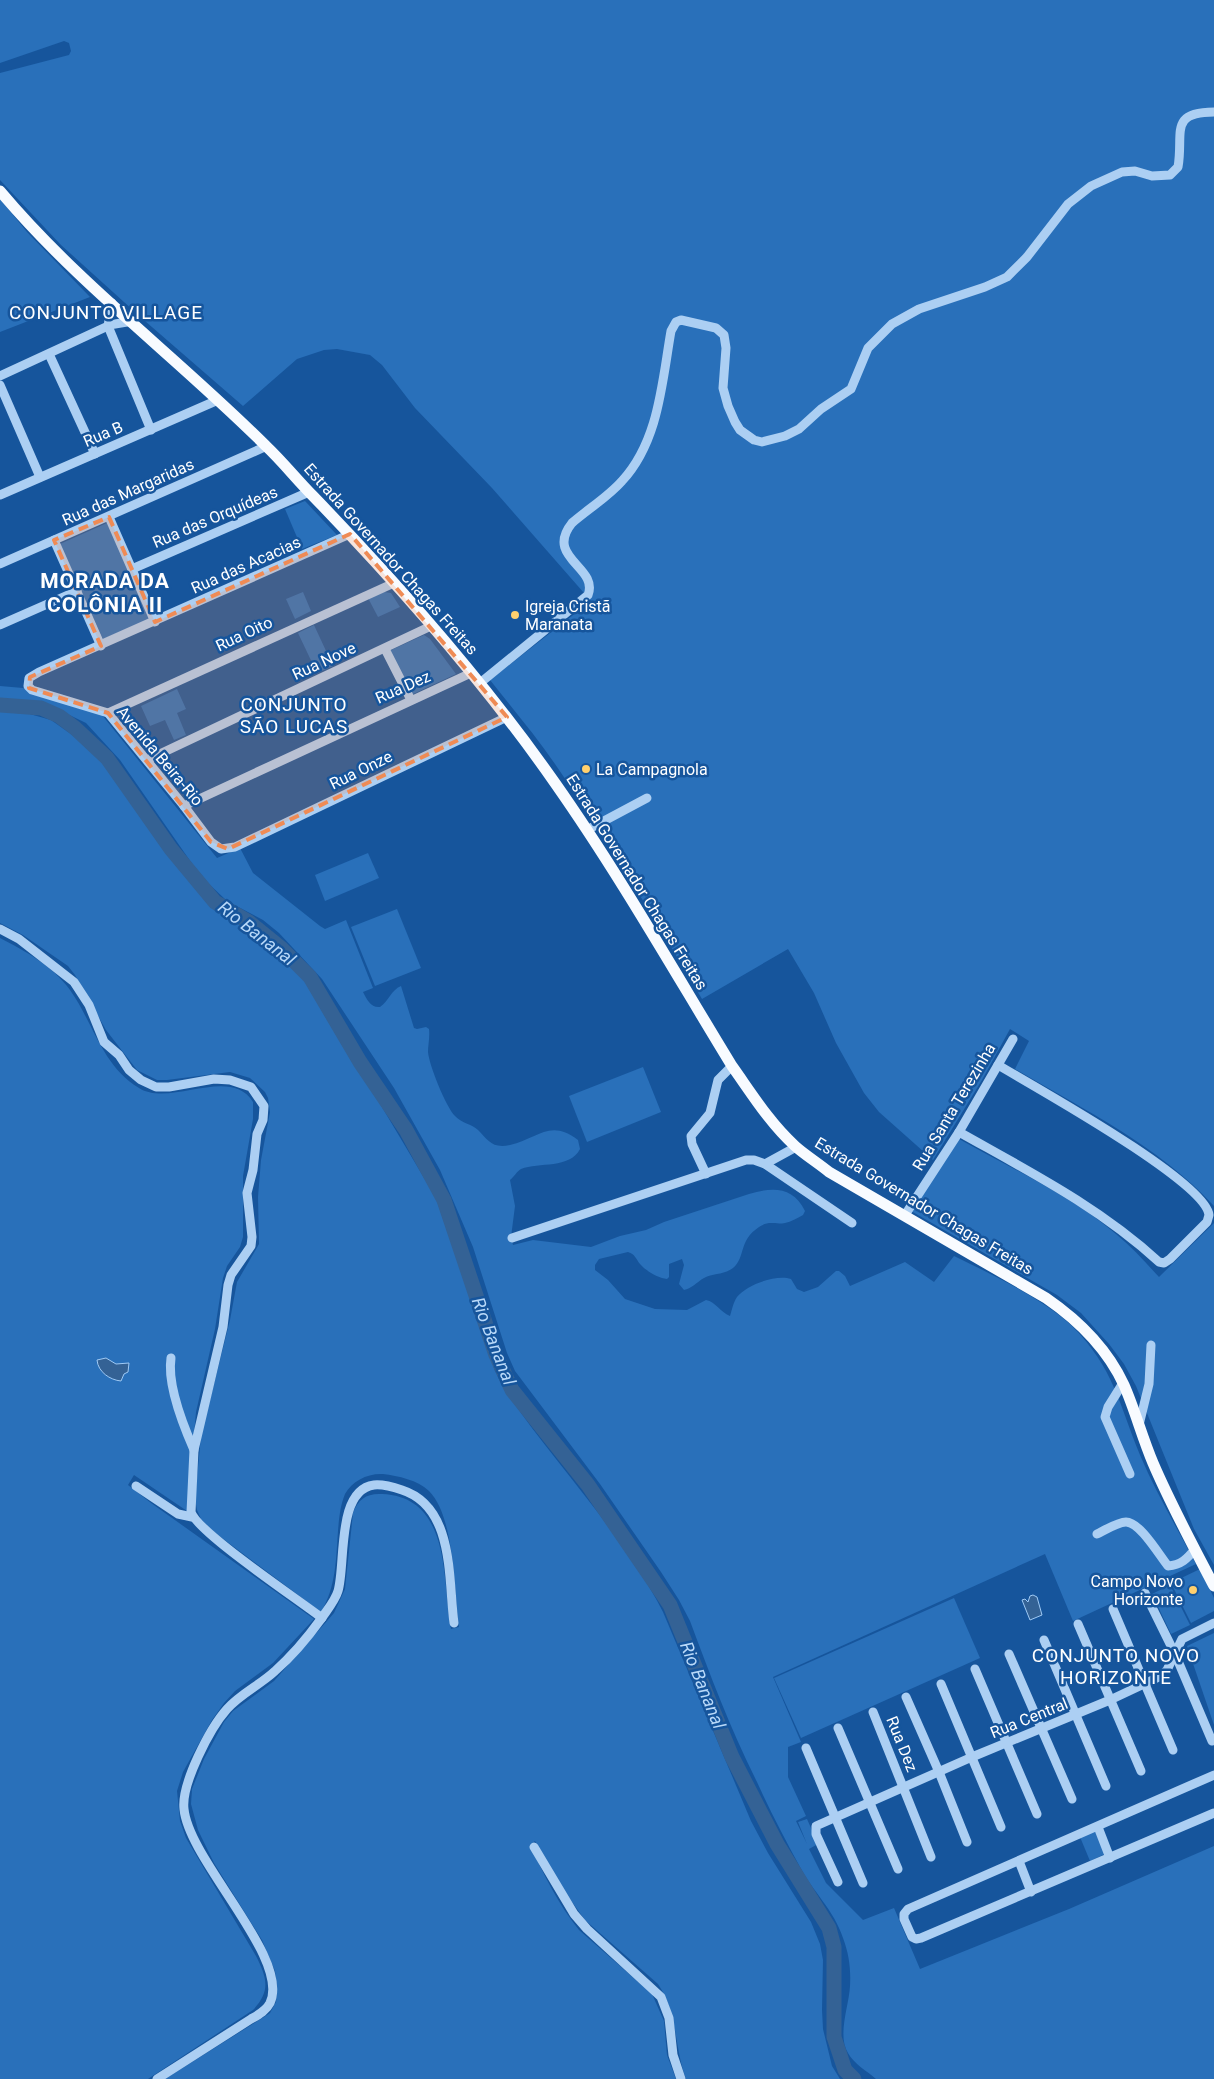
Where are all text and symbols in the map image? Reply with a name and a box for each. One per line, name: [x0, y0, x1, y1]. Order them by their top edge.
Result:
district label: CONJUNTO VILLAGE: [9, 301, 203, 324]
street label: Rua B: [80, 417, 126, 451]
street label: Rua das Margaridas: [59, 454, 197, 530]
street label: Estrada Governador Chagas Freitas: [300, 459, 482, 659]
street label: Rua das Orquídeas: [150, 482, 280, 552]
street label: Rua das Acacias: [188, 532, 304, 598]
district label: MORADA DA COLÔNIA II: [40, 569, 170, 617]
place label: Igreja Cristã Maranata: [525, 597, 611, 634]
marker: Igreja Cristã Maranata: [509, 609, 521, 621]
street label: Rua Oito: [213, 613, 275, 655]
street label: Rua Nove: [289, 638, 359, 684]
street label: Rua Dez: [373, 666, 434, 708]
district label: CONJUNTO SÃO LUCAS: [240, 693, 348, 738]
street label: Avenida Beira-Rio: [113, 702, 207, 810]
street label: Rua Onze: [327, 747, 395, 793]
place label: La Campagnola: [596, 760, 708, 779]
marker: La Campagnola: [580, 763, 592, 775]
street label: Estrada Governador Chagas Freitas: [562, 771, 712, 993]
water label: Rio Bananal: [214, 896, 300, 970]
street label: Rua Santa Terezinha: [908, 1040, 1000, 1174]
street label: Estrada Governador Chagas Freitas: [812, 1133, 1036, 1279]
water label: Rio Bananal: [468, 1294, 521, 1389]
place label: Campo Novo Horizonte: [1091, 1572, 1183, 1609]
marker: Campo Novo Horizonte: [1187, 1584, 1199, 1596]
water label: Rio Bananal: [676, 1638, 730, 1732]
district label: CONJUNTO NOVO HORIZONTE: [1032, 1644, 1200, 1689]
street label: Rua Central: [987, 1694, 1071, 1742]
street label: Rua Dez: [882, 1713, 922, 1775]

